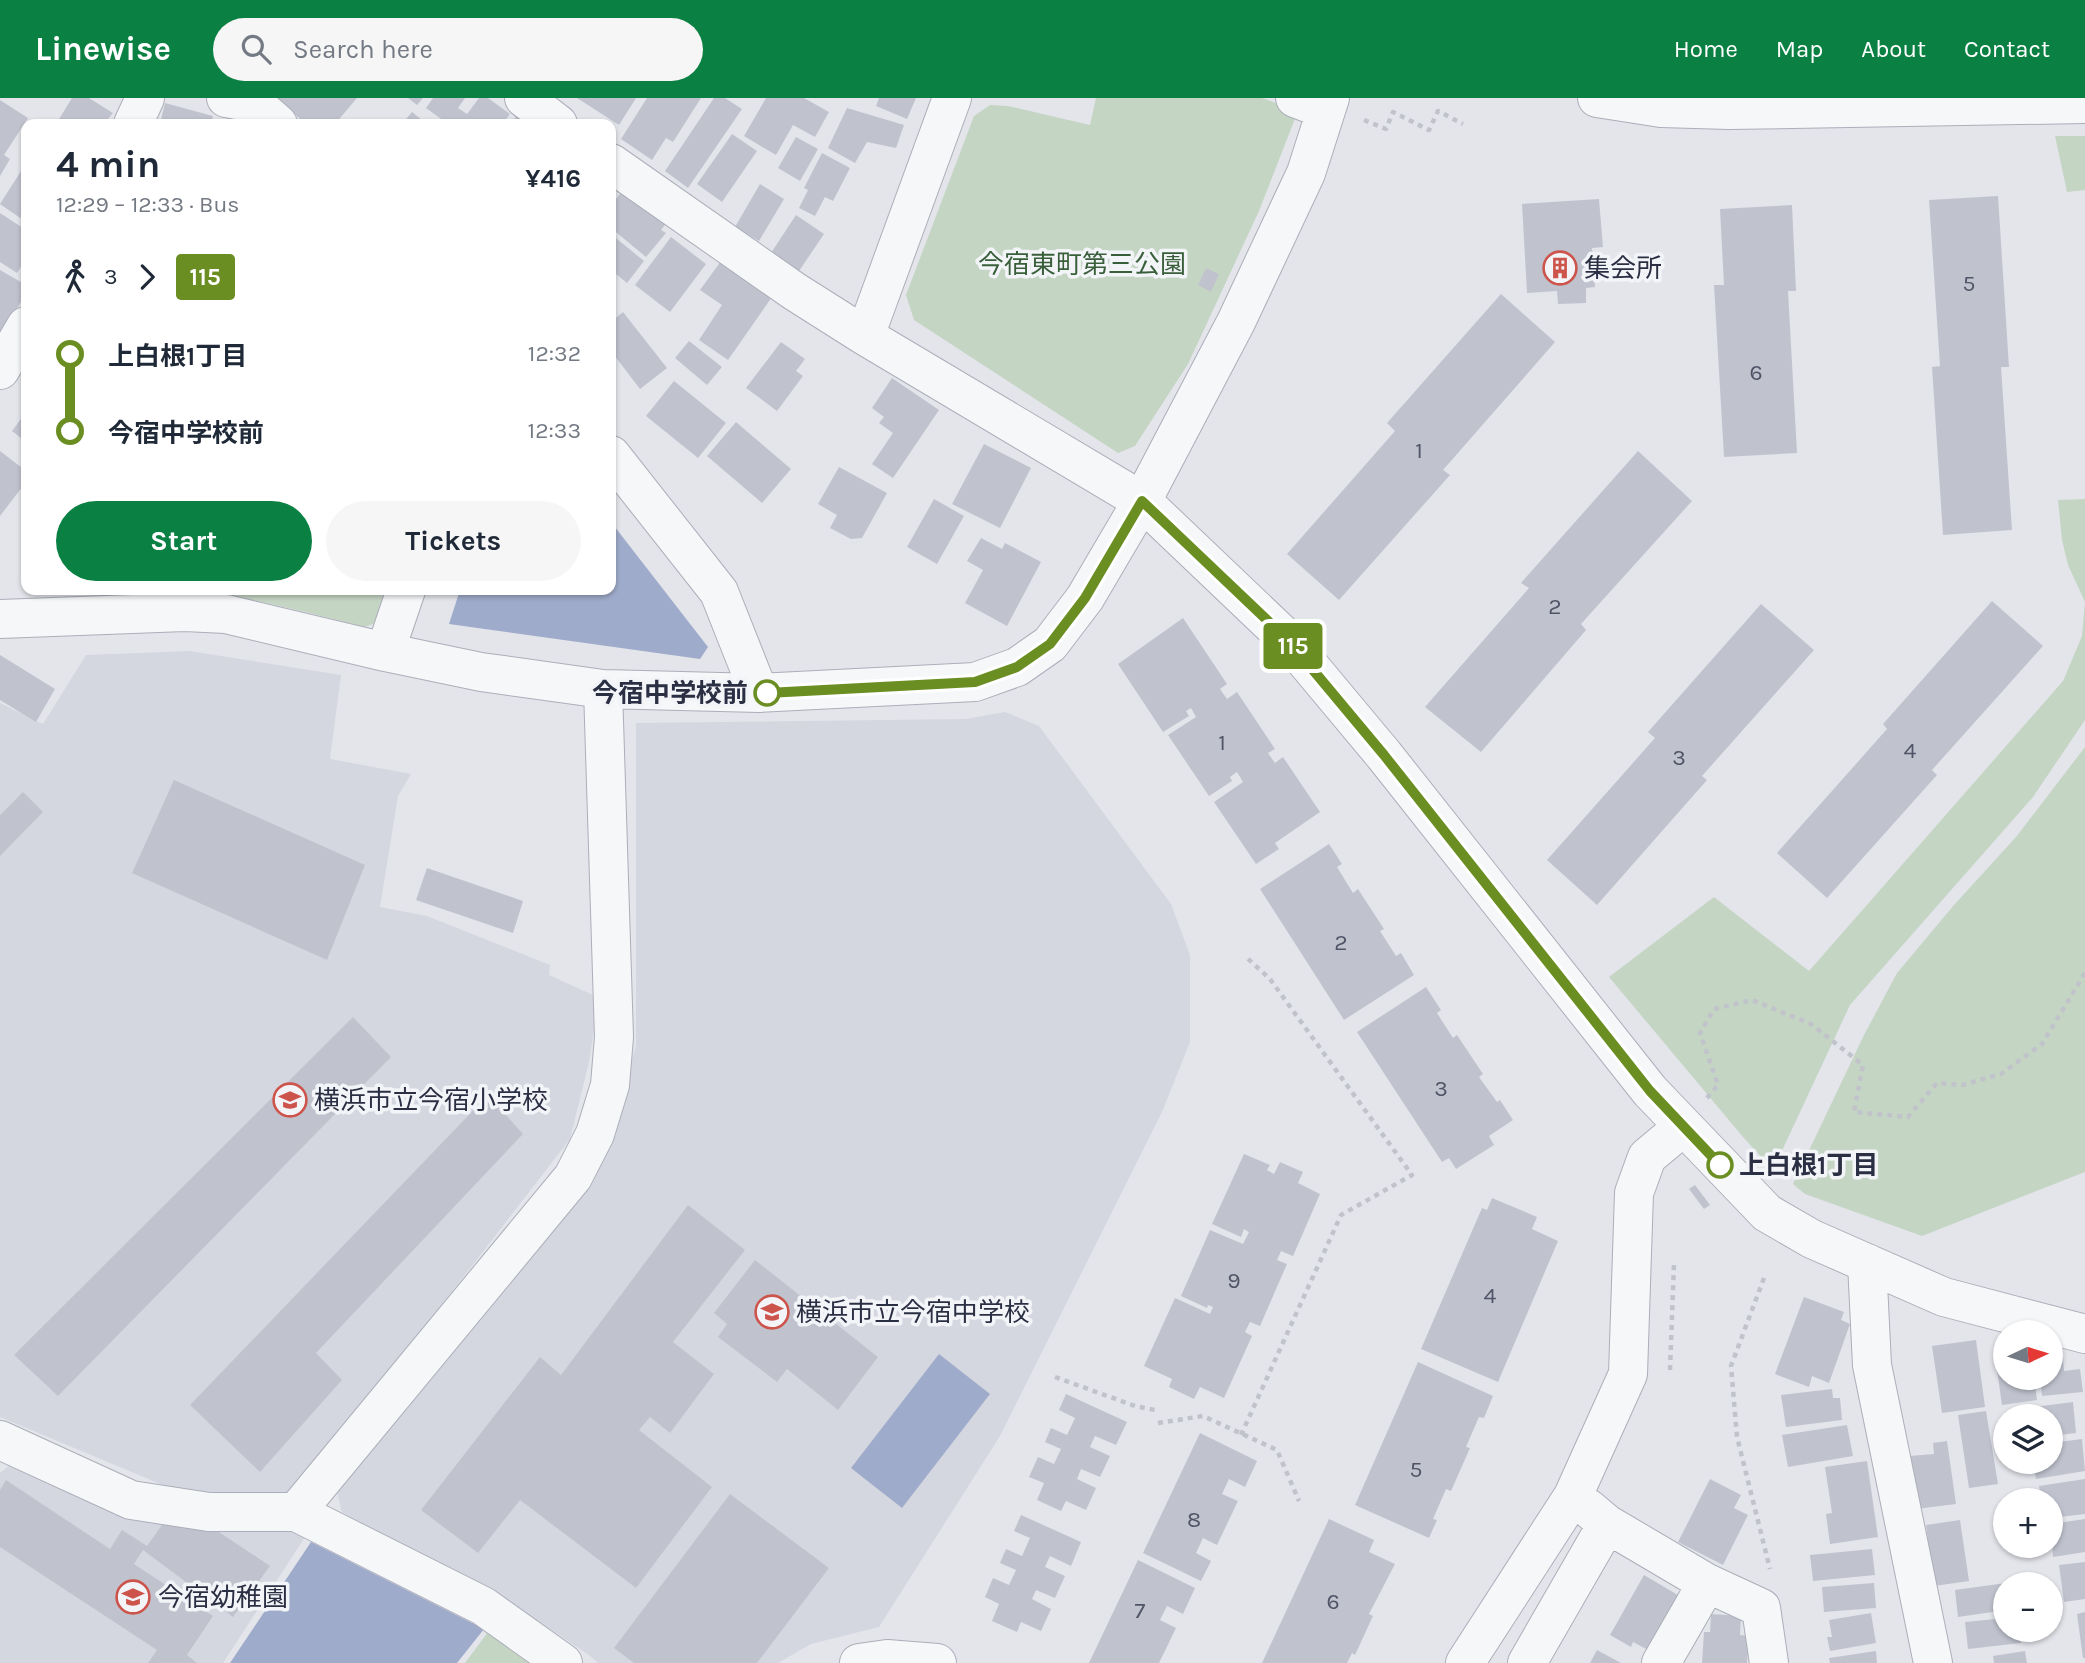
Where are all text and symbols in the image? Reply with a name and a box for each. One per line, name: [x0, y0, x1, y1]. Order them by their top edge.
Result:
search box: [213, 18, 703, 81]
text: Linewise: [35, 30, 171, 68]
icon: search: [237, 30, 275, 68]
text: Search here: [293, 34, 433, 65]
text: Home: [1674, 35, 1738, 63]
text: Map: [1776, 35, 1823, 63]
text: About: [1861, 35, 1926, 63]
text: Contact: [1964, 35, 2050, 63]
text: 4 min: [56, 142, 160, 187]
text: ¥416: [525, 163, 581, 194]
text: 12:29 – 12:33 · Bus: [56, 191, 239, 218]
park label: 今宿東町第三公園: [978, 249, 1186, 280]
building icon: 集会所: [1541, 249, 1579, 287]
place label: 集会所: [1584, 253, 1662, 284]
icon: walk: [56, 258, 94, 296]
icon: forward: [128, 258, 166, 296]
text: 3: [104, 263, 118, 290]
text: 115: [190, 263, 221, 291]
house number: 5: [1963, 270, 1975, 297]
text: 12:32: [528, 340, 581, 367]
text: 上白根1丁目: [108, 341, 247, 372]
house number: 6: [1749, 359, 1763, 386]
text: 12:33: [528, 417, 581, 444]
text: 今宿中学校前: [108, 418, 264, 449]
house number: 1: [1415, 437, 1423, 464]
button: Start: [56, 501, 312, 581]
button: Tickets: [326, 501, 581, 581]
house number: 2: [1548, 593, 1562, 620]
line badge: 115: [1253, 623, 1333, 669]
text: 115: [1277, 632, 1309, 660]
place label: 今宿中学校前: [592, 678, 748, 709]
marker: 今宿中学校前: [754, 680, 780, 706]
house number: 1: [1218, 729, 1226, 756]
house number: 4: [1904, 737, 1917, 764]
house number: 3: [1672, 744, 1686, 771]
house number: 2: [1334, 929, 1348, 956]
house number: 3: [1434, 1075, 1448, 1102]
school or university icon: 横浜市立今宿小学校: [271, 1081, 309, 1119]
place label: 横浜市立今宿小学校: [314, 1085, 548, 1116]
place label: 上白根1丁目: [1739, 1150, 1878, 1181]
marker: 上白根1丁目: [1707, 1152, 1733, 1178]
house number: 9: [1227, 1267, 1241, 1294]
house number: 4: [1484, 1282, 1497, 1309]
school or university icon: 横浜市立今宿中学校: [753, 1293, 791, 1331]
place label: 横浜市立今宿中学校: [796, 1297, 1030, 1328]
north arrow: [1993, 1320, 2063, 1390]
map controls: [1993, 1320, 2063, 1642]
button: layers: [1993, 1404, 2063, 1474]
house number: 5: [1410, 1456, 1422, 1483]
button: +: [1993, 1488, 2063, 1558]
house number: 8: [1187, 1506, 1201, 1533]
button: −: [1993, 1572, 2063, 1642]
school or university icon: 今宿幼稚園: [114, 1578, 152, 1616]
place label: 今宿幼稚園: [158, 1582, 288, 1613]
house number: 6: [1326, 1588, 1340, 1615]
house number: 7: [1135, 1597, 1146, 1624]

